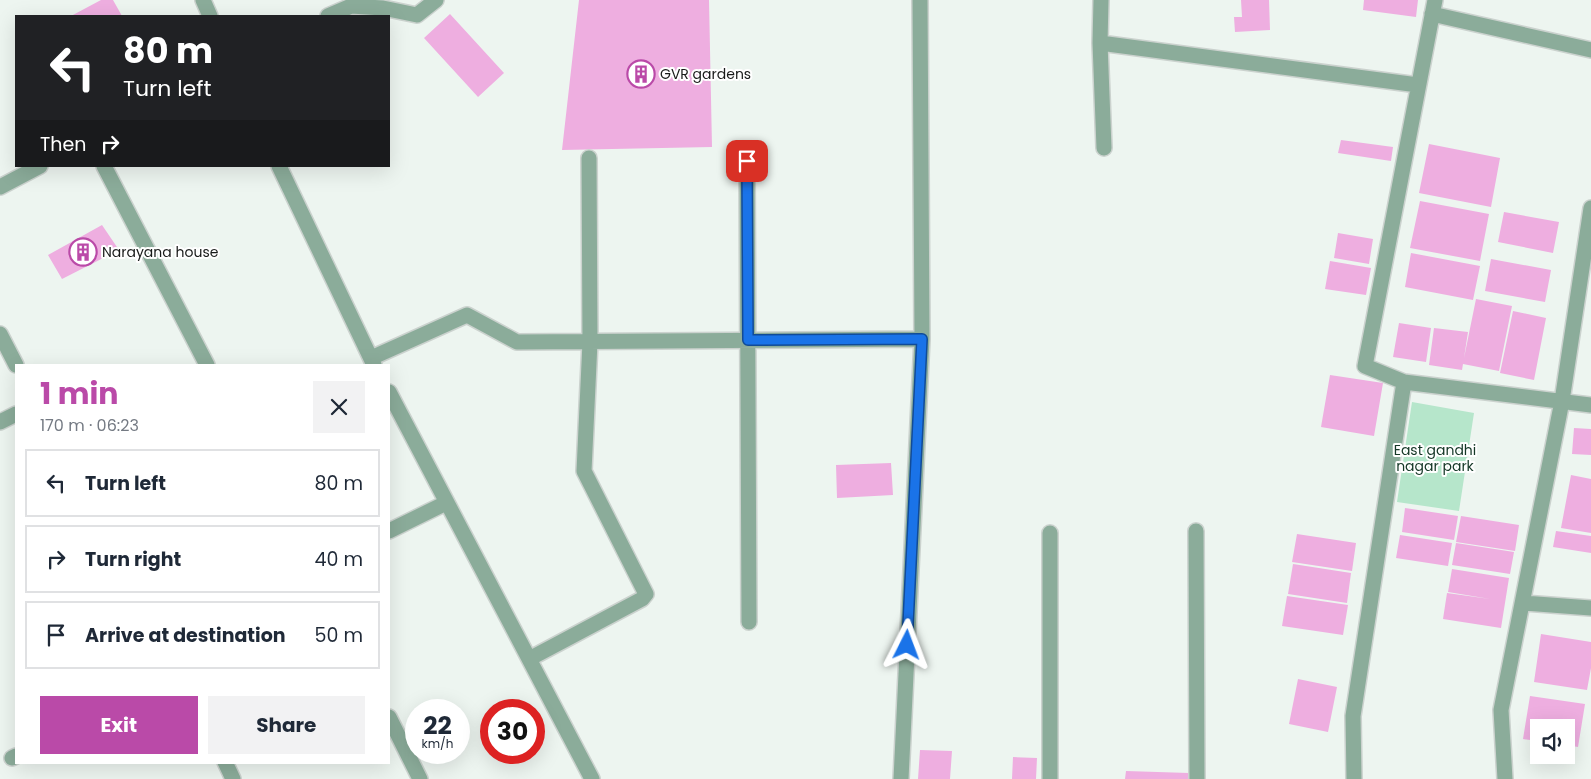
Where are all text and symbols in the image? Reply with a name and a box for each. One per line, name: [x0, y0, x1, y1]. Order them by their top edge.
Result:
text: 80 m: [123, 26, 213, 75]
icon: left: [40, 35, 105, 100]
building icon: GVR gardens: [626, 59, 656, 89]
place label: GVR gardens: [660, 64, 751, 84]
text: Turn left: [123, 73, 211, 104]
icon: right: [96, 130, 124, 158]
text: Then: [40, 131, 86, 158]
pin: [726, 140, 768, 182]
icon: arrive: [733, 147, 761, 175]
building icon: Narayana house: [68, 237, 98, 267]
place label: Narayana house: [102, 242, 219, 262]
text: 1 min: [40, 372, 118, 415]
button: close: [313, 381, 365, 433]
text: 170 m · 06:23: [40, 414, 139, 437]
park label: East gandhi nagar park: [1394, 440, 1476, 476]
icon: left: [42, 469, 70, 497]
text: Turn left: [85, 470, 166, 497]
text: 80 m: [314, 470, 363, 497]
icon: right: [42, 545, 70, 573]
text: Turn right: [85, 546, 181, 573]
text: 40 m: [314, 546, 363, 573]
position arrow: [880, 618, 932, 670]
icon: arrive: [42, 621, 70, 649]
text: Arrive at destination: [85, 622, 286, 649]
text: 50 m: [314, 622, 363, 649]
button: Exit: [40, 696, 198, 754]
button: Share: [208, 696, 365, 754]
speed limit sign: 30: [480, 699, 545, 764]
text: 22: [423, 708, 452, 743]
map controls: [1530, 719, 1575, 764]
button: sound: [1530, 719, 1575, 764]
text: km/h: [422, 735, 453, 752]

